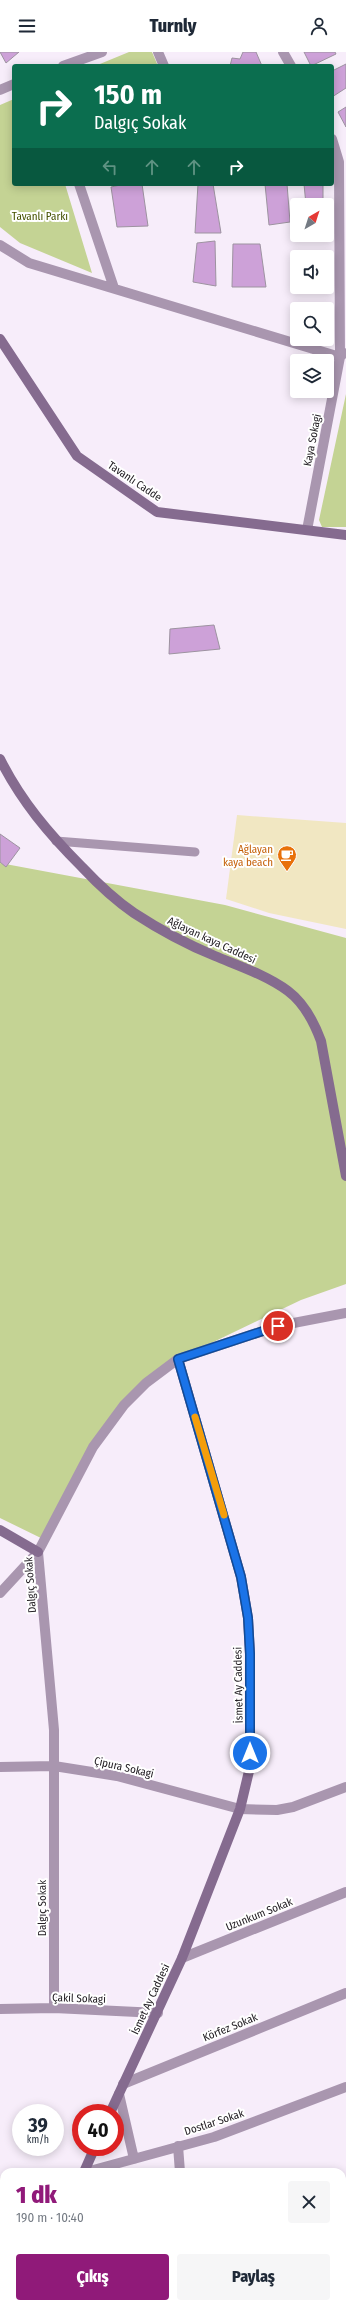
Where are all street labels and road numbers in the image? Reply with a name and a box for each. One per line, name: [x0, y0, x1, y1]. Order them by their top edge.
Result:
street label: Kaya Sokagi: [301, 413, 324, 467]
street label: Tavanlı Cadde: [105, 459, 164, 504]
street label: Ağlayan kaya Caddesi: [166, 914, 258, 967]
street label: Dalgıç Sokak: [22, 1556, 39, 1614]
street label: İsmet Ay Caddesi: [230, 1646, 246, 1723]
street label: Çipura Sokagi: [93, 1754, 155, 1781]
street label: Dalgıç Sokak: [36, 1879, 49, 1936]
street label: Uzunkum Sokak: [224, 1895, 295, 1934]
street label: İsmet Ay Caddesi: [127, 1961, 173, 2037]
street label: Çakil Sokagi: [52, 1991, 106, 2006]
street label: Körfez Sokak: [201, 2010, 260, 2044]
street label: Dostlar Sokak: [183, 2106, 246, 2138]

